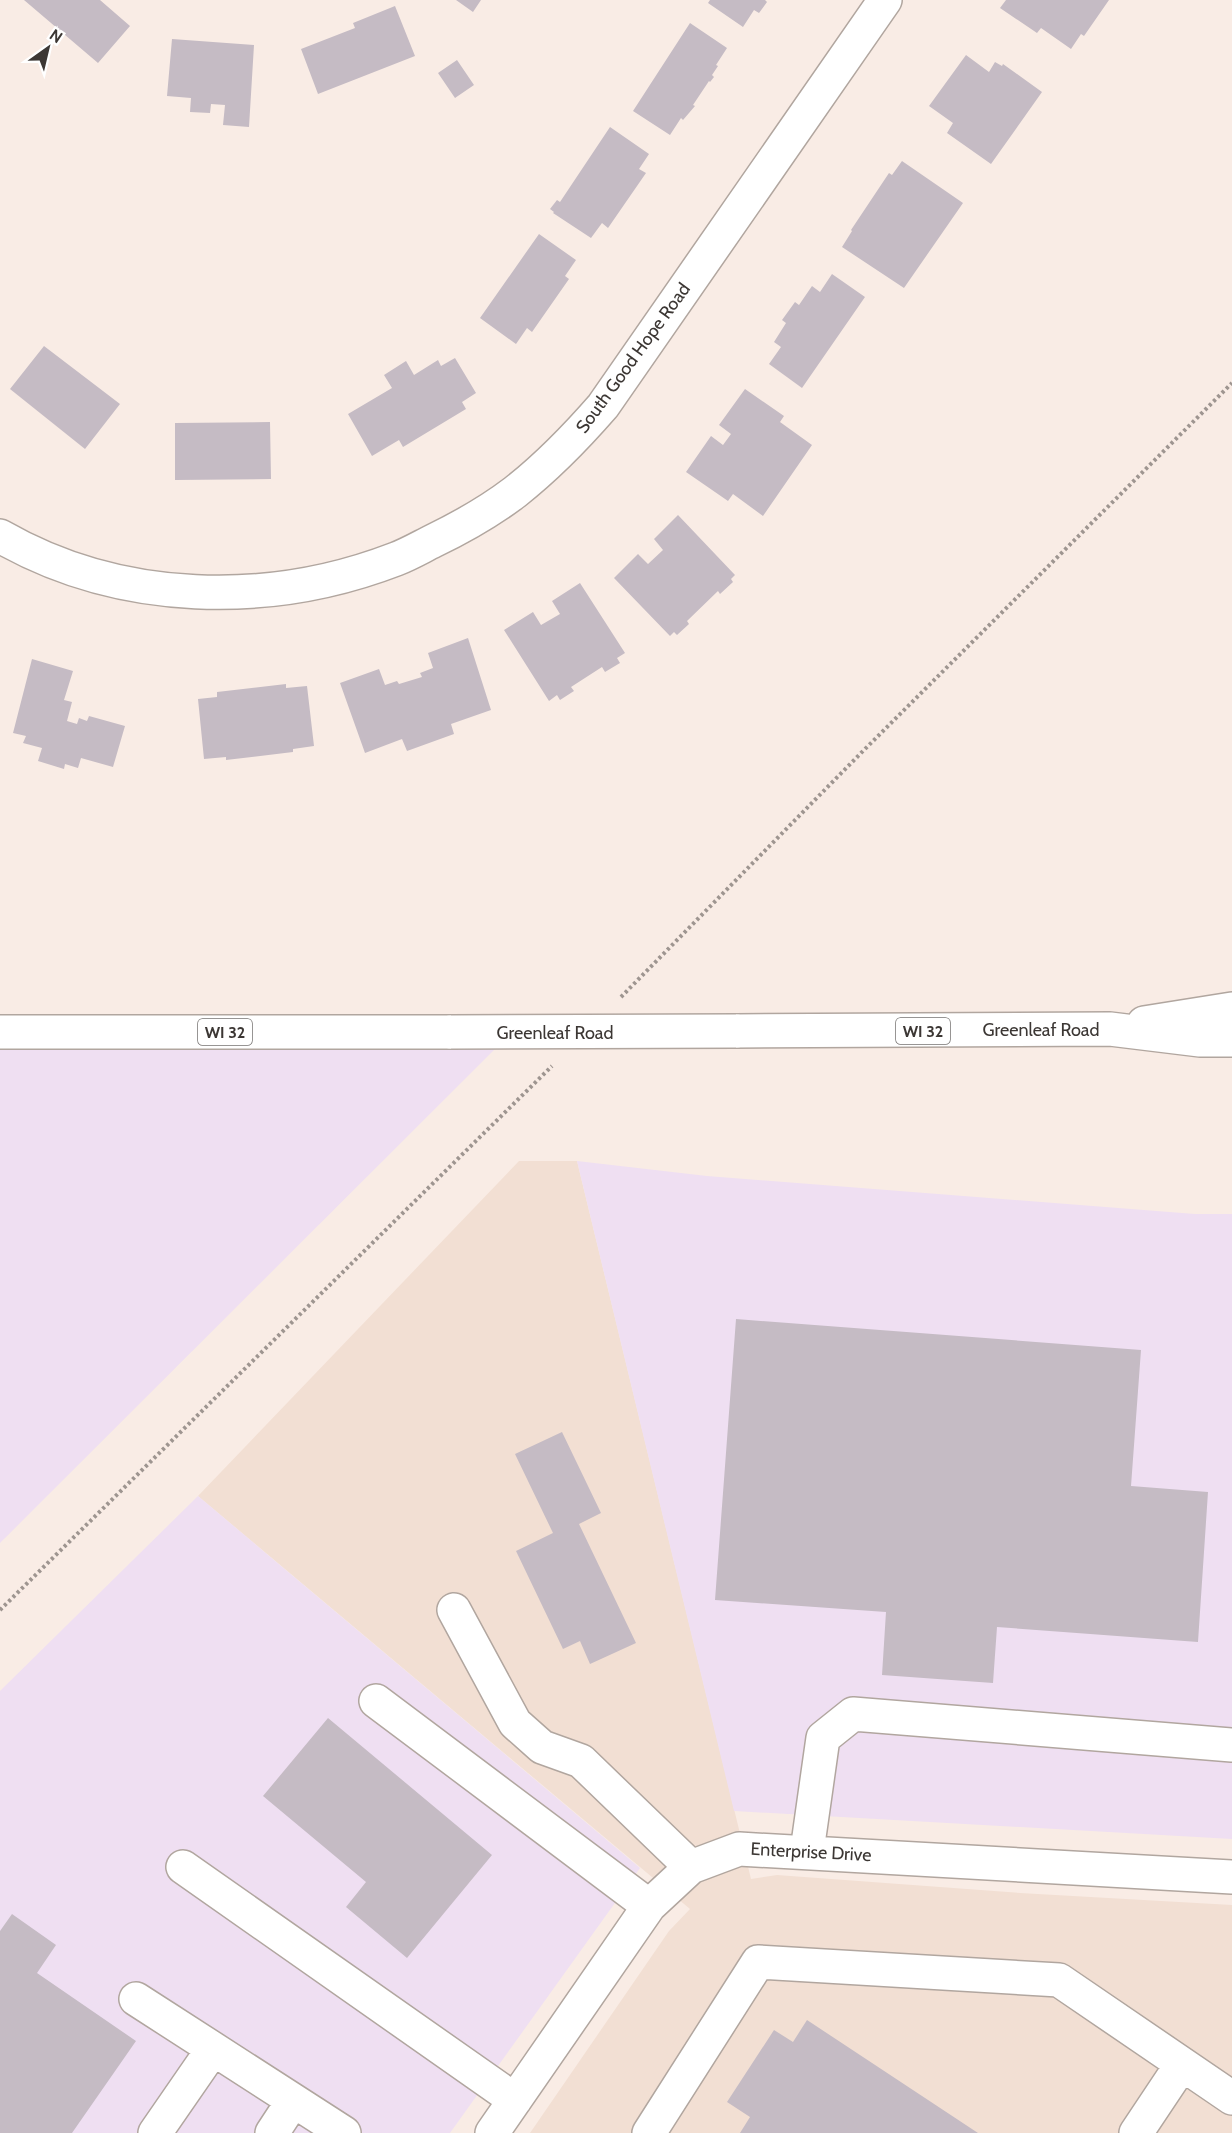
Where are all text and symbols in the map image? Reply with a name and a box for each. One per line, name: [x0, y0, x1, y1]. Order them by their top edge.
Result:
north arrow: [18, 18, 78, 78]
text: N: [46, 25, 66, 47]
street label: South Good Hope Road: [571, 279, 695, 437]
road number: WI 32: [896, 1018, 950, 1044]
road number: WI 32: [198, 1019, 252, 1045]
street label: Greenleaf Road: [983, 1019, 1099, 1041]
street label: Greenleaf Road: [497, 1022, 613, 1044]
street label: Enterprise Drive: [750, 1838, 872, 1866]

